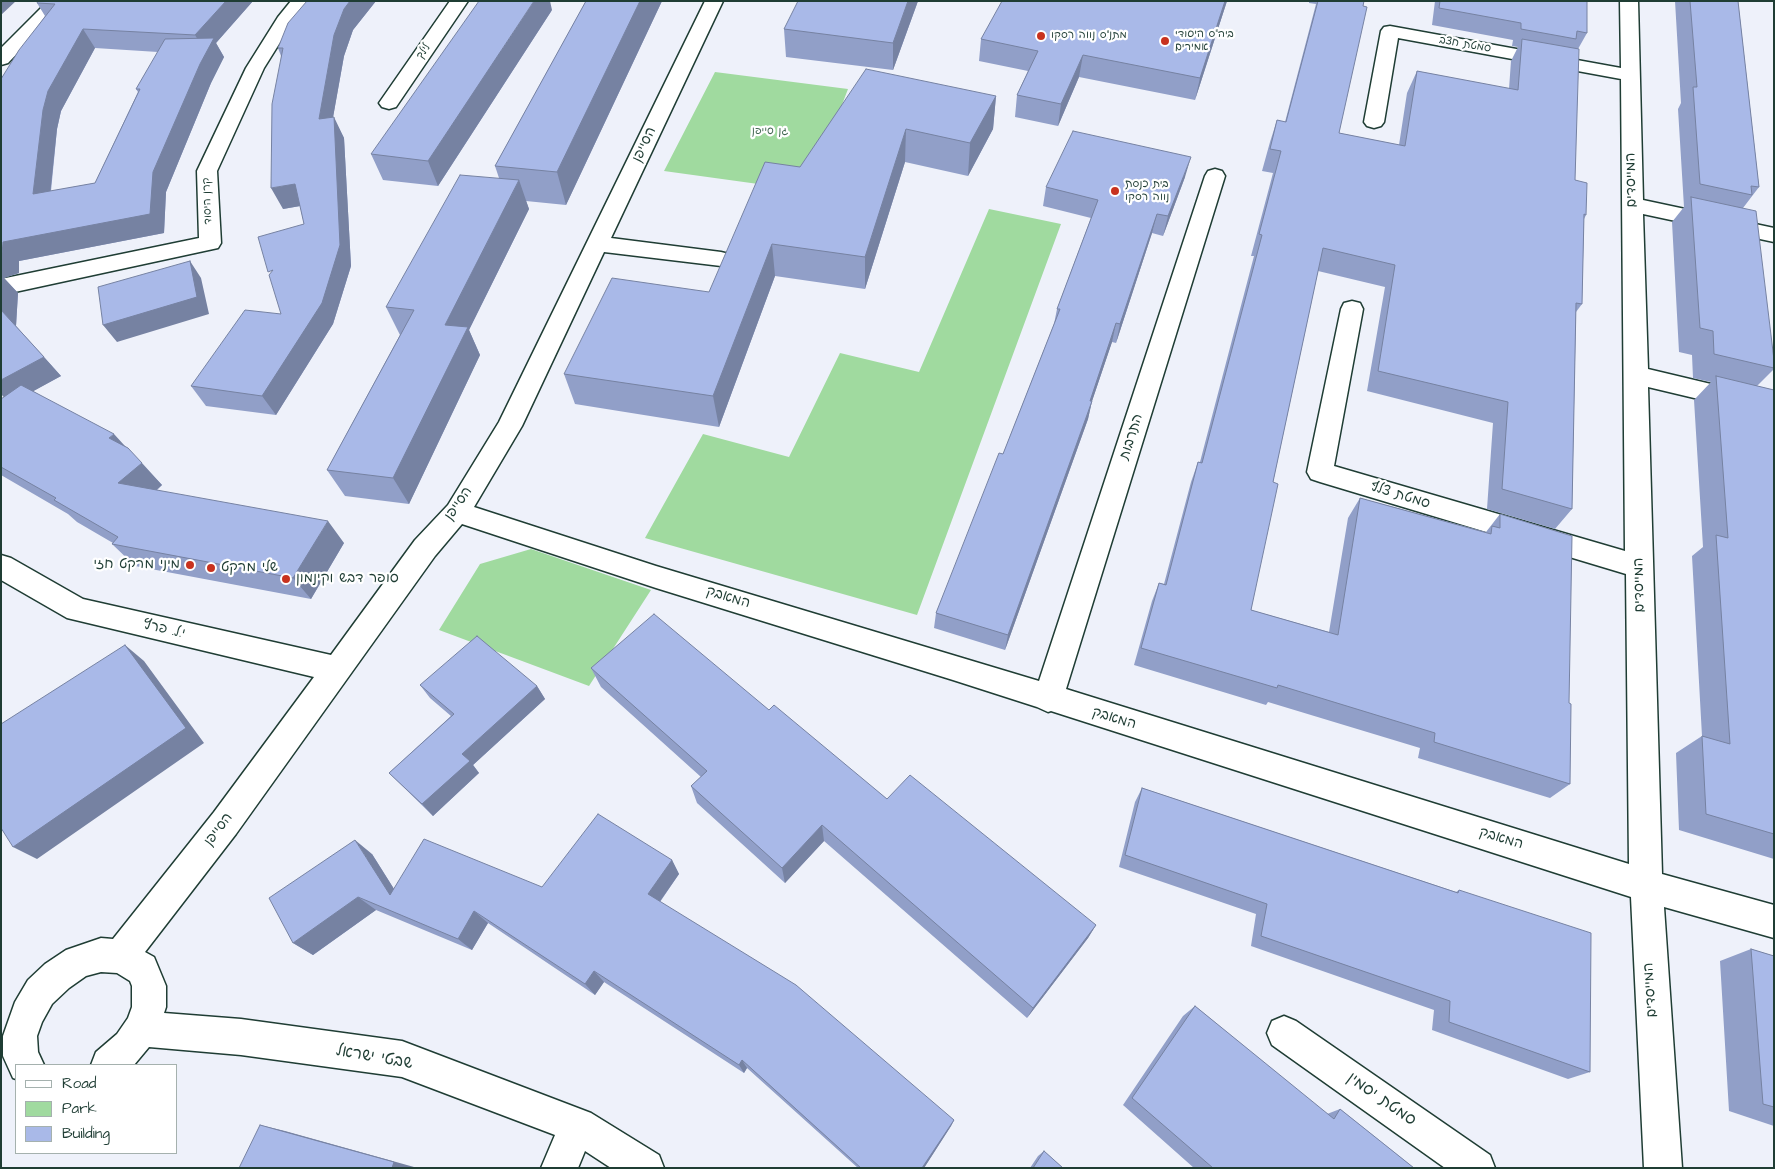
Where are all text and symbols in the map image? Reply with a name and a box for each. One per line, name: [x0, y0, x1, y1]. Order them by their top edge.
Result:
place label: ביה"ס היסודי אמירים: [1175, 28, 1234, 54]
place label: מתנ"ס נווה רסקו: [1051, 29, 1127, 43]
marker: מתנ"ס נווה רסקו: [1035, 30, 1047, 42]
street label: סמטת חצב: [1438, 34, 1492, 56]
marker: ביה"ס היסודי אמירים: [1159, 35, 1171, 47]
street label: לילך: [414, 42, 434, 62]
street label: הסייפן: [630, 125, 660, 165]
park label: גן סייפן: [752, 125, 788, 139]
street label: המייסדים: [1623, 152, 1641, 208]
street label: קרן היסוד: [201, 177, 215, 225]
place label: בית כנסת נווה רסקו: [1125, 178, 1169, 204]
marker: בית כנסת נווה רסקו: [1109, 185, 1121, 197]
street label: התרבות: [1117, 412, 1147, 462]
street label: סמטת צלף: [1368, 479, 1432, 513]
street label: הסייפן: [441, 484, 477, 524]
place label: מיני מרקט חזי: [93, 557, 180, 573]
street label: המייסדים: [1631, 557, 1649, 613]
marker: מיני מרקט חזי: [184, 559, 196, 571]
place label: שלי מרקט: [221, 560, 278, 576]
marker: שלי מרקט: [205, 562, 217, 574]
place label: סופר דבש וקינמון: [296, 571, 399, 587]
marker: סופר דבש וקינמון: [280, 573, 292, 585]
street label: המאבק: [704, 583, 752, 613]
street label: י.ל. פרץ: [141, 617, 187, 643]
street label: המאבק: [1090, 704, 1138, 734]
street label: הסייפן: [201, 810, 237, 850]
street label: המאבק: [1477, 824, 1525, 854]
street label: המייסדים: [1641, 962, 1661, 1018]
street label: שבטי ישראל: [334, 1042, 414, 1074]
legend: [15, 1064, 178, 1154]
street label: סמטת יסמין: [1343, 1069, 1419, 1131]
text: Road: [62, 1073, 96, 1094]
text: Park: [62, 1098, 97, 1119]
text: Building: [62, 1123, 110, 1144]

